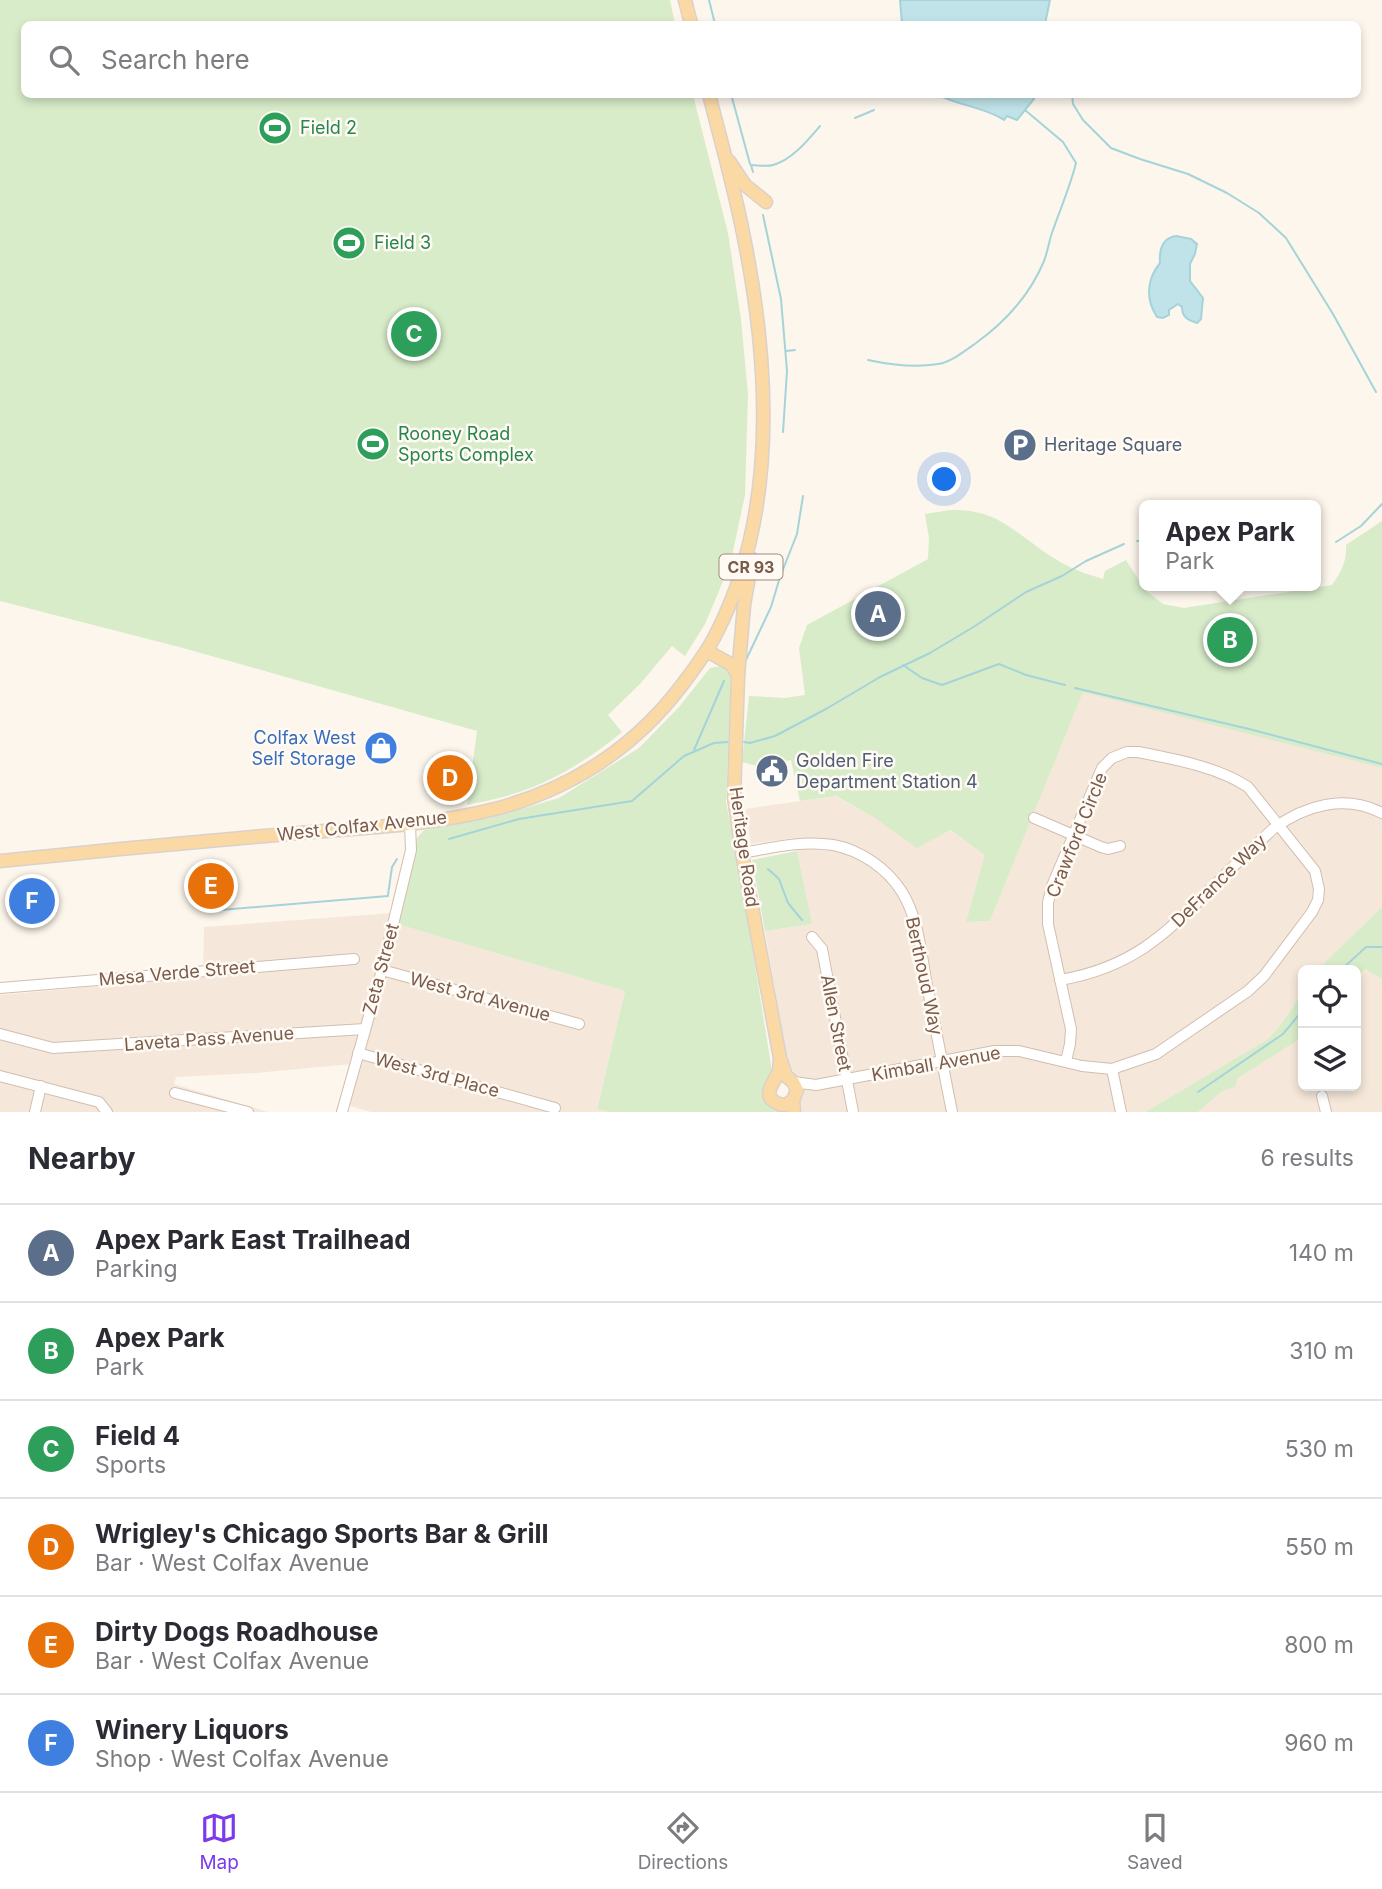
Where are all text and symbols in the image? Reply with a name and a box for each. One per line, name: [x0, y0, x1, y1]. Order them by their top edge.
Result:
search box: [21, 21, 1361, 98]
icon: search: [45, 41, 83, 79]
text: Search here: [101, 44, 250, 75]
sports icon: Field 2: [256, 109, 294, 147]
place label: Field 2: [300, 117, 357, 138]
sports icon: Field 3: [330, 224, 368, 262]
place label: Field 3: [374, 232, 431, 253]
pin: C: [391, 308, 437, 360]
place label: Rooney Road Sports Complex: [398, 423, 534, 465]
sports icon: Rooney Road Sports Complex: [354, 425, 392, 463]
parking icon: Heritage Square: [1001, 426, 1039, 464]
place label: Heritage Square: [1044, 434, 1182, 455]
your location: [927, 462, 961, 496]
popup: [1139, 500, 1321, 591]
text: Apex Park: [1165, 516, 1295, 547]
text: Park: [1165, 547, 1214, 575]
road number: CR 93: [720, 554, 782, 580]
pin: A: [855, 588, 901, 640]
pin: B: [1207, 614, 1253, 666]
place label: Colfax West Self Storage: [251, 727, 356, 769]
shop icon: Colfax West Self Storage: [362, 729, 400, 767]
place label: Golden Fire Department Station 4: [796, 750, 978, 792]
pin: D: [427, 752, 473, 804]
public building icon: Golden Fire Department Station 4: [753, 752, 791, 790]
street label: Crawford Circle: [1042, 769, 1111, 901]
street label: Heritage Road: [726, 785, 763, 908]
street label: West Colfax Avenue: [276, 806, 448, 845]
street label: DeFrance Way: [1167, 830, 1270, 931]
pin: E: [188, 860, 234, 912]
pin: F: [9, 875, 55, 927]
street label: Berthoud Way: [902, 915, 947, 1037]
street label: Zeta Street: [358, 921, 403, 1017]
street label: Mesa Verde Street: [98, 955, 256, 990]
map controls: [1298, 965, 1361, 1091]
button: locate: [1298, 965, 1361, 1028]
street label: West 3rd Avenue: [408, 968, 553, 1025]
street label: Allen Street: [817, 973, 856, 1073]
street label: Laveta Pass Avenue: [123, 1022, 295, 1055]
button: layers: [1298, 1028, 1361, 1091]
street label: Kimball Avenue: [870, 1042, 1002, 1085]
street label: West 3rd Place: [372, 1048, 502, 1101]
text: Nearby: [28, 1140, 136, 1176]
text: 6 results: [1260, 1144, 1354, 1172]
text: Apex Park East Trailhead: [95, 1224, 411, 1255]
text: A: [42, 1239, 60, 1267]
text: 140 m: [1289, 1239, 1354, 1267]
text: Parking: [95, 1255, 178, 1283]
text: Apex Park: [95, 1322, 225, 1353]
text: B: [43, 1337, 59, 1365]
text: 310 m: [1289, 1337, 1354, 1365]
text: Park: [95, 1353, 144, 1381]
text: Field 4: [95, 1420, 180, 1451]
text: C: [42, 1435, 60, 1463]
text: 530 m: [1285, 1435, 1354, 1463]
text: Sports: [95, 1451, 166, 1479]
text: Wrigley's Chicago Sports Bar & Grill: [95, 1518, 549, 1549]
text: D: [43, 1533, 59, 1561]
text: 550 m: [1285, 1533, 1354, 1561]
text: Bar · West Colfax Avenue: [95, 1549, 369, 1577]
text: Dirty Dogs Roadhouse: [95, 1616, 379, 1647]
text: E: [44, 1631, 58, 1659]
text: 800 m: [1284, 1631, 1354, 1659]
text: Bar · West Colfax Avenue: [95, 1647, 369, 1675]
text: Winery Liquors: [95, 1714, 289, 1745]
text: F: [44, 1729, 58, 1757]
text: 960 m: [1284, 1729, 1354, 1757]
text: Shop · West Colfax Avenue: [95, 1745, 389, 1773]
tab: Map: [199, 1809, 239, 1874]
tab: Directions: [638, 1809, 728, 1874]
tab: Saved: [1127, 1809, 1183, 1874]

